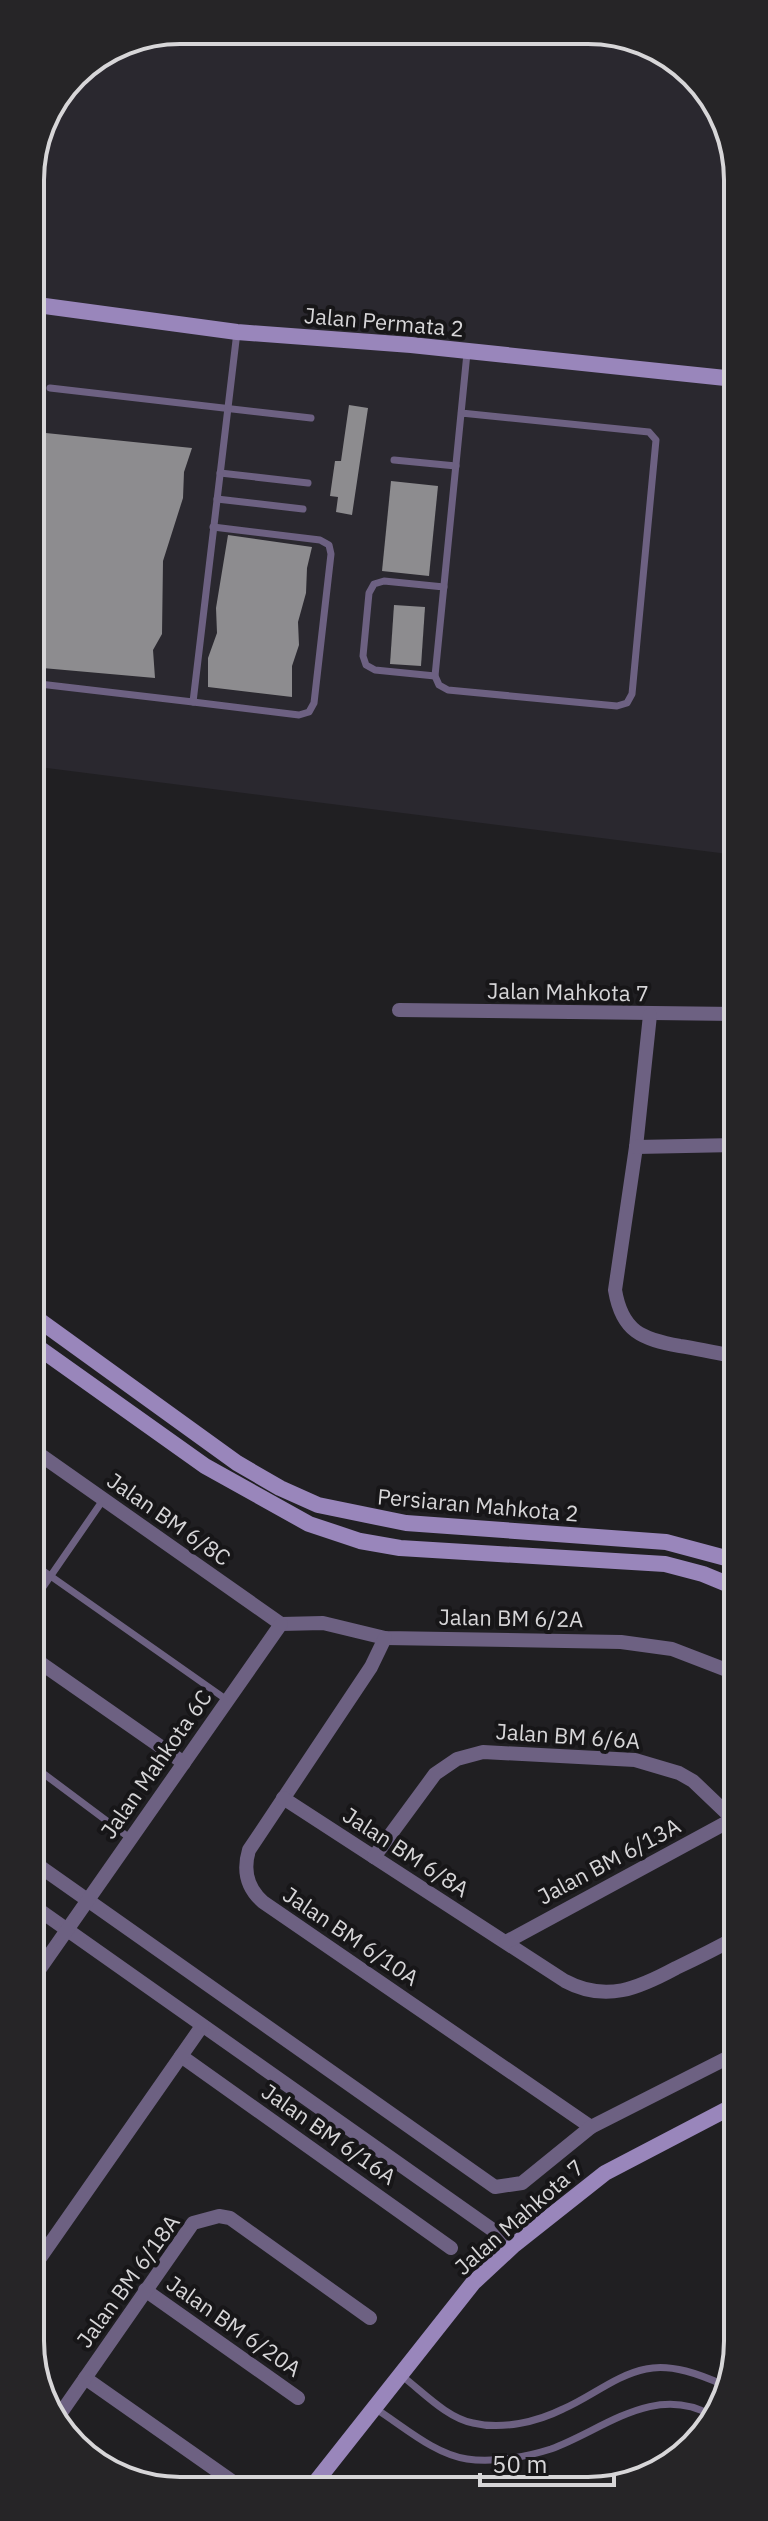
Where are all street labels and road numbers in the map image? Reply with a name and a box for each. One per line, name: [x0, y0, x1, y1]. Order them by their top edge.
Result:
street label: Jalan Permata 2: [303, 300, 465, 343]
street label: Jalan Mahkota 7: [487, 976, 649, 1007]
street label: Jalan BM 6/8C: [102, 1465, 237, 1572]
street label: Persiaran Mahkota 2: [376, 1481, 580, 1528]
street label: Jalan BM 6/2A: [438, 1602, 584, 1633]
street label: Jalan Mahkota 6C: [93, 1683, 218, 1844]
street label: Jalan BM 6/6A: [495, 1716, 641, 1755]
street label: Jalan BM 6/8A: [338, 1800, 475, 1903]
street label: Jalan BM 6/13A: [532, 1811, 685, 1910]
street label: Jalan BM 6/10A: [278, 1879, 425, 1992]
street label: Jalan BM 6/16A: [256, 2076, 402, 2191]
street label: Jalan Mahkota 7: [448, 2153, 589, 2281]
street label: Jalan BM 6/18A: [69, 2208, 186, 2353]
street label: Jalan BM 6/20A: [161, 2268, 307, 2383]

